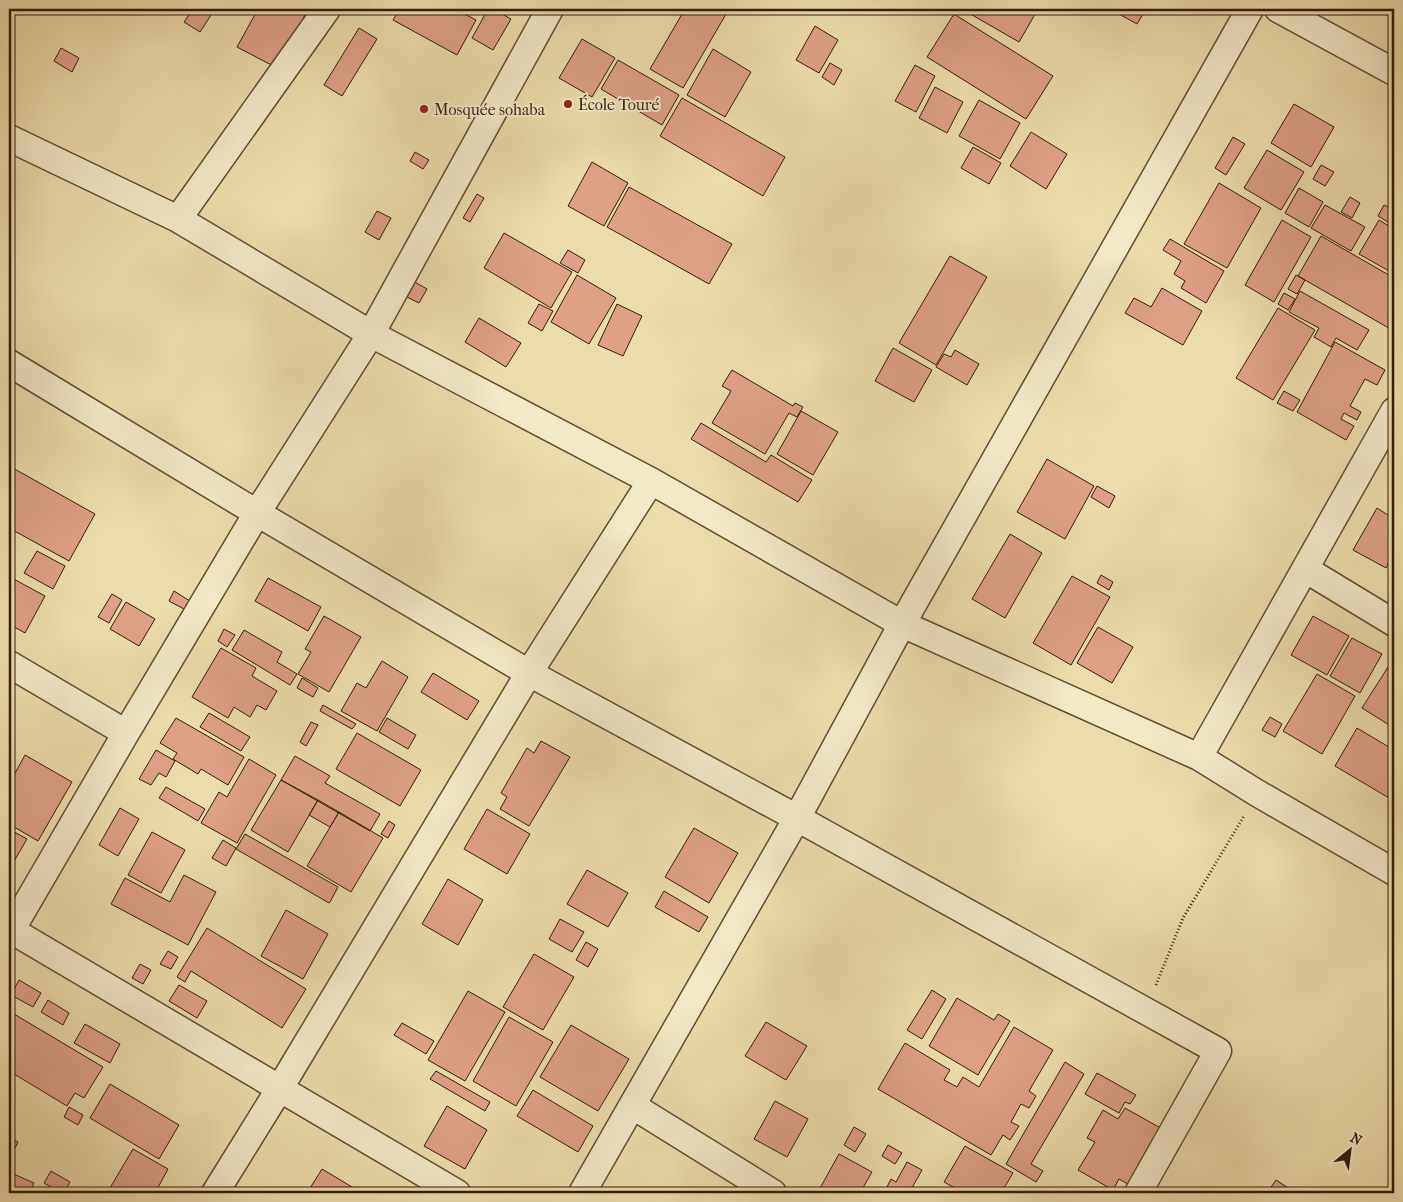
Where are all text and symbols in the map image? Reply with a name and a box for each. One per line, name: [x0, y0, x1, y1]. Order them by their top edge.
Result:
place label: École Touré: [578, 94, 659, 114]
marker: École Touré: [562, 98, 574, 110]
place label: Mosquée sohaba: [434, 100, 546, 119]
marker: Mosquée sohaba: [418, 103, 430, 115]
north arrow: [1326, 1124, 1376, 1174]
text: N: [1347, 1129, 1365, 1149]

